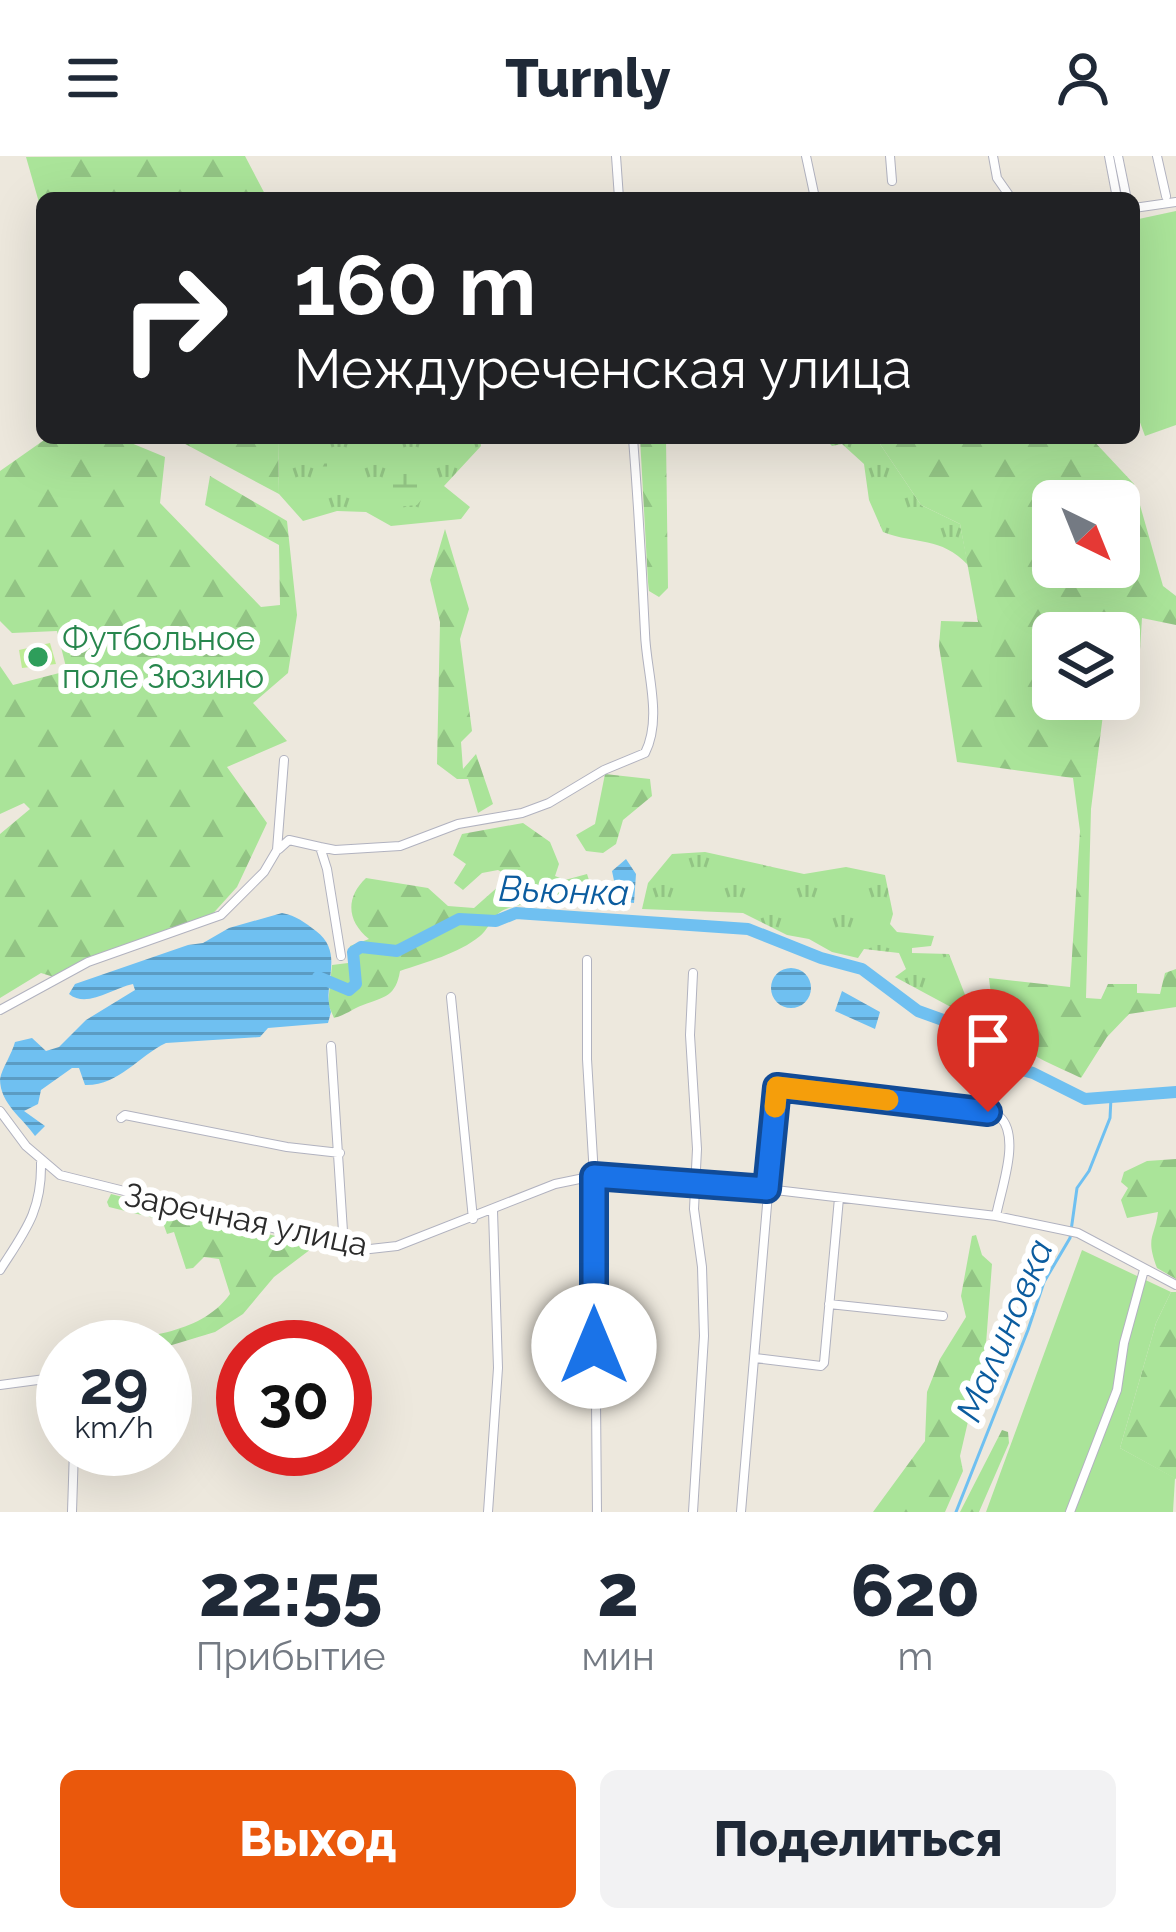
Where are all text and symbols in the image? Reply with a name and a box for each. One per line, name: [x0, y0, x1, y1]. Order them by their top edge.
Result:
icon: menu: [60, 45, 126, 111]
icon: person: [1050, 45, 1116, 111]
text: Turnly: [505, 46, 671, 110]
text: 160 m: [294, 236, 536, 335]
icon: right: [96, 240, 252, 396]
text: Междуреченская улица: [294, 337, 912, 401]
north arrow: [1032, 480, 1140, 588]
map controls: [1032, 480, 1140, 720]
button: layers: [1032, 612, 1140, 720]
place label: Футбольное поле Зюзино: [62, 619, 264, 696]
marker: Футбольное поле Зюзино: [25, 644, 51, 670]
water label: Вьюнка: [498, 867, 630, 913]
pin: [937, 989, 1039, 1112]
icon: arrive: [955, 1007, 1021, 1073]
street label: Заречная улица: [121, 1175, 371, 1264]
water label: Малиновка: [947, 1233, 1061, 1427]
position arrow: [531, 1283, 657, 1409]
speed limit sign: 30: [216, 1320, 372, 1476]
text: 29: [79, 1348, 149, 1418]
text: km/h: [74, 1410, 154, 1445]
text: 22:55: [199, 1548, 383, 1633]
text: 2: [597, 1548, 639, 1633]
text: 620: [850, 1548, 980, 1633]
text: Прибытие: [196, 1633, 386, 1679]
text: мин: [581, 1633, 655, 1679]
text: m: [897, 1633, 933, 1679]
button: Выход: [60, 1770, 576, 1908]
button: Поделиться: [600, 1770, 1116, 1908]

